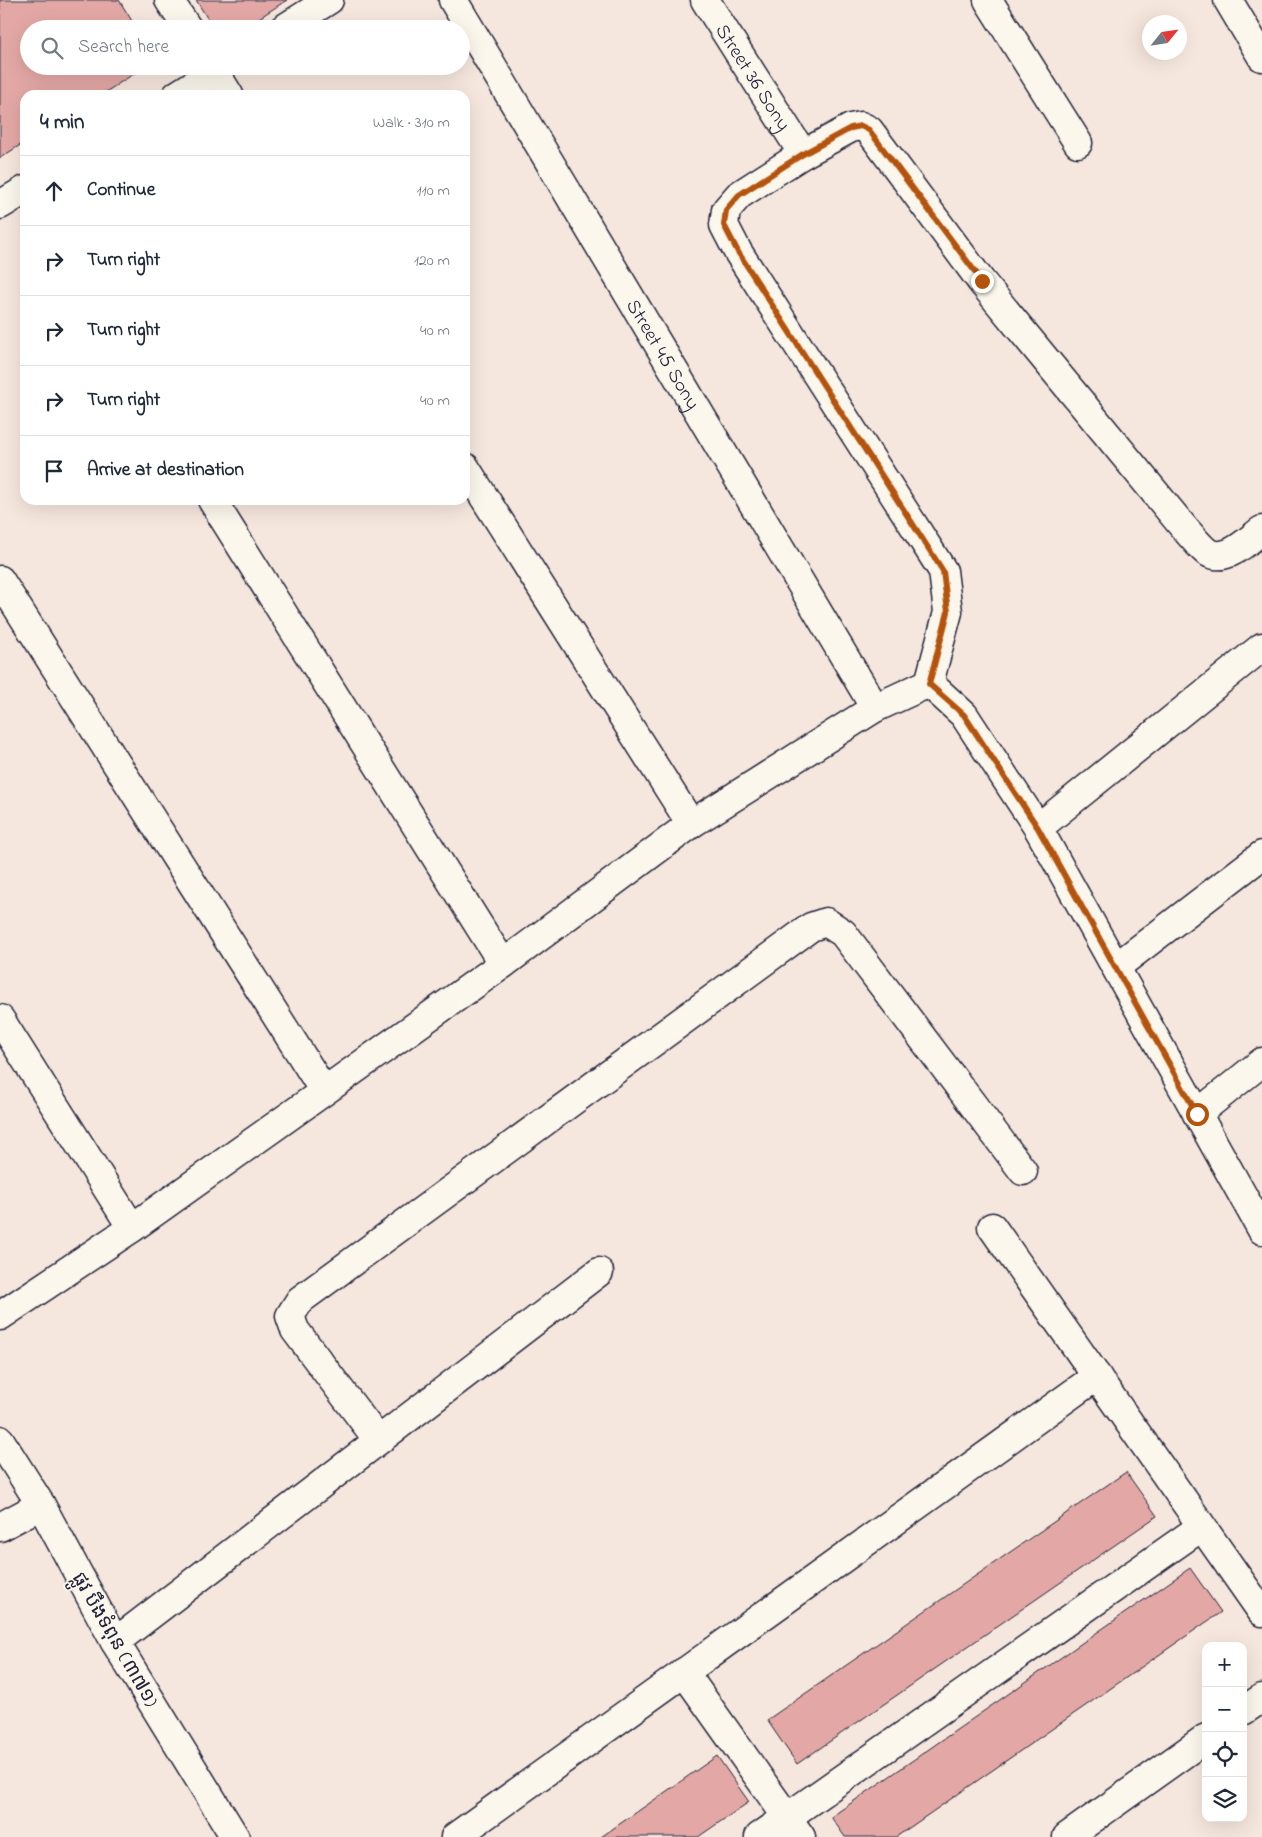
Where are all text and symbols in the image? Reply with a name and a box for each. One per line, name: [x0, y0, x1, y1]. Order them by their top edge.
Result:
north arrow: [1142, 15, 1187, 60]
street label: Street 36 Sony: [707, 19, 797, 137]
search box: [20, 20, 470, 75]
icon: search: [38, 34, 66, 62]
text: Search here: [78, 34, 169, 61]
text: 4 min: [40, 108, 84, 138]
text: Walk · 310 m: [373, 111, 450, 135]
icon: ahead: [40, 177, 68, 205]
text: Continue: [87, 177, 155, 204]
text: 110 m: [416, 179, 450, 203]
icon: right: [40, 247, 68, 275]
text: Turn right: [87, 247, 160, 274]
text: 120 m: [414, 249, 450, 273]
route end: [971, 270, 994, 293]
street label: Street 45 Sony: [617, 294, 706, 416]
icon: right: [40, 317, 68, 345]
text: Turn right: [87, 317, 160, 344]
text: 40 m: [420, 319, 450, 343]
icon: right: [40, 387, 68, 415]
text: Turn right: [87, 387, 160, 414]
text: 40 m: [420, 389, 450, 413]
icon: arrive: [40, 457, 68, 485]
text: Arrive at destination: [87, 457, 244, 484]
route start: [1186, 1103, 1209, 1126]
street label: ផ្លូវ បឹងទំពុន (៣៧១): [62, 1567, 164, 1714]
map controls: [1202, 1642, 1247, 1822]
button: +: [1202, 1642, 1247, 1687]
button: −: [1202, 1687, 1247, 1732]
button: locate: [1202, 1732, 1247, 1777]
button: layers: [1202, 1777, 1247, 1822]

